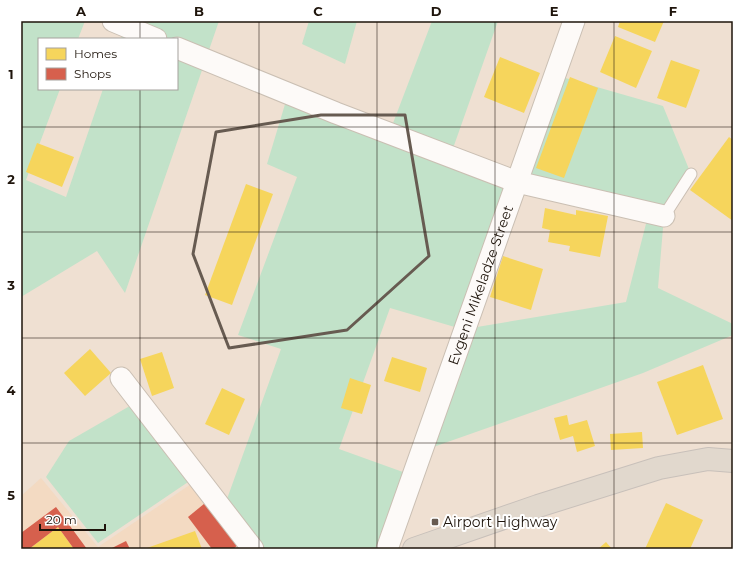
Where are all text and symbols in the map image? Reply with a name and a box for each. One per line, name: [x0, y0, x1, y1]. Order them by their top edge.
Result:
text: A: [75, 3, 87, 19]
text: B: [194, 3, 204, 19]
text: C: [313, 3, 323, 19]
text: D: [431, 3, 442, 19]
text: E: [550, 3, 559, 19]
text: F: [669, 3, 677, 19]
legend: [38, 38, 178, 90]
text: Homes: [74, 46, 117, 61]
text: 1: [8, 66, 14, 82]
text: Shops: [74, 66, 111, 81]
text: 2: [7, 171, 15, 187]
street label: Evgeni Mikeladze Street: [444, 202, 517, 367]
text: 3: [6, 277, 15, 293]
text: 4: [7, 382, 16, 398]
text: 5: [7, 487, 15, 503]
scale bar: [40, 506, 105, 532]
text: 20 m: [46, 512, 77, 527]
place label: Airport Highway: [443, 513, 558, 531]
marker: Airport Highway: [430, 517, 440, 527]

